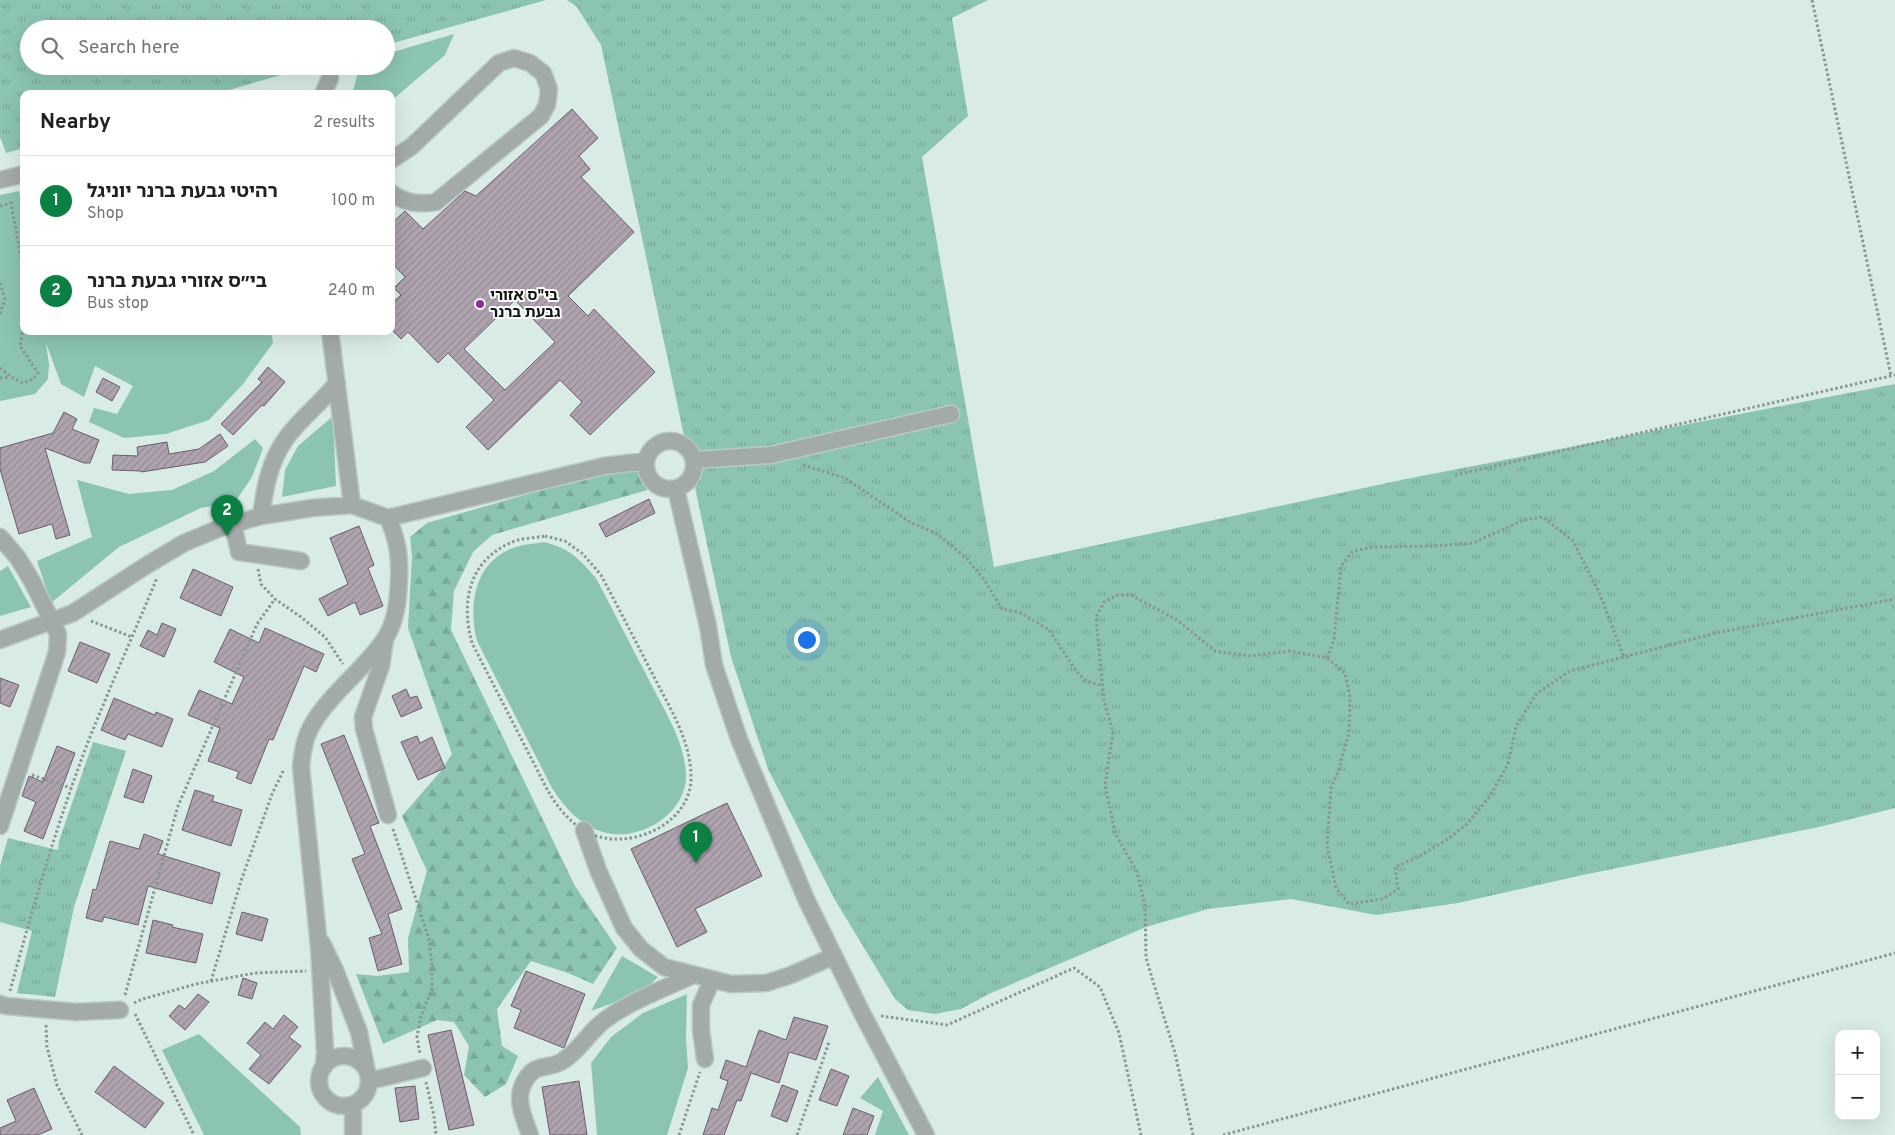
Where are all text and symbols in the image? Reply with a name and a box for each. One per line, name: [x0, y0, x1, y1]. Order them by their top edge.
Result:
search box: [20, 20, 395, 75]
icon: search: [38, 34, 66, 62]
text: Search here: [78, 36, 180, 60]
text: Nearby: [40, 109, 111, 136]
text: 2 results: [313, 113, 375, 133]
text: רהיטי גבעת ברנר יוניגל: [87, 180, 278, 204]
text: 1: [53, 191, 59, 211]
text: 100 m: [331, 191, 375, 211]
text: Shop: [87, 204, 124, 224]
text: בי״ס אזורי גבעת ברנר: [87, 270, 267, 294]
text: 2: [51, 281, 61, 301]
text: 240 m: [328, 281, 375, 301]
place label: בי"ס אזורי גבעת ברנר: [490, 287, 560, 323]
text: Bus stop: [87, 294, 149, 314]
marker: בי"ס אזורי גבעת ברנר: [474, 298, 486, 310]
pin: 2: [211, 495, 243, 536]
your location: [794, 627, 820, 653]
pin: 1: [680, 822, 712, 863]
map controls: [1835, 1030, 1880, 1120]
button: +: [1835, 1030, 1880, 1075]
button: −: [1835, 1075, 1880, 1120]

